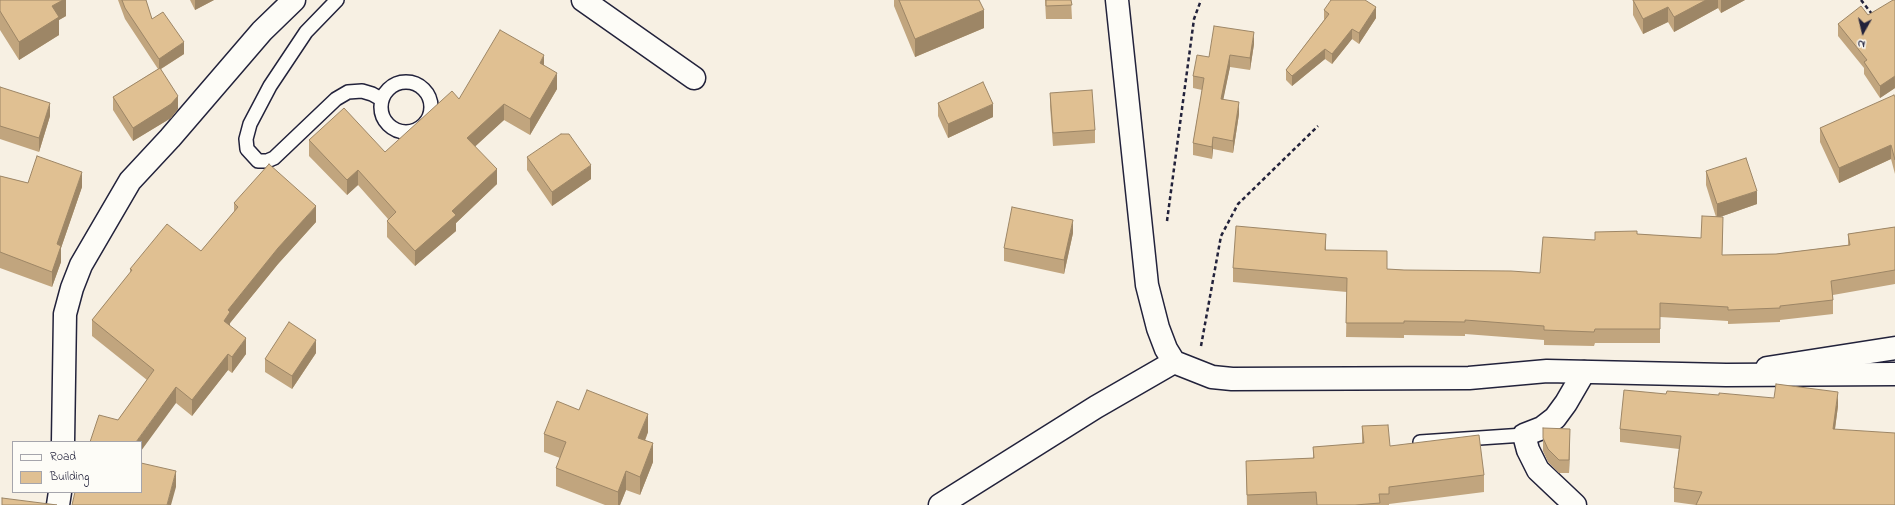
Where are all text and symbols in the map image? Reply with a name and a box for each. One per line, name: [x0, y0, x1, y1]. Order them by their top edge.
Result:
north arrow: [1843, 12, 1883, 52]
text: N: [1857, 35, 1866, 52]
legend: [12, 441, 142, 493]
text: Road: [50, 448, 76, 466]
text: Building: [50, 468, 89, 486]

